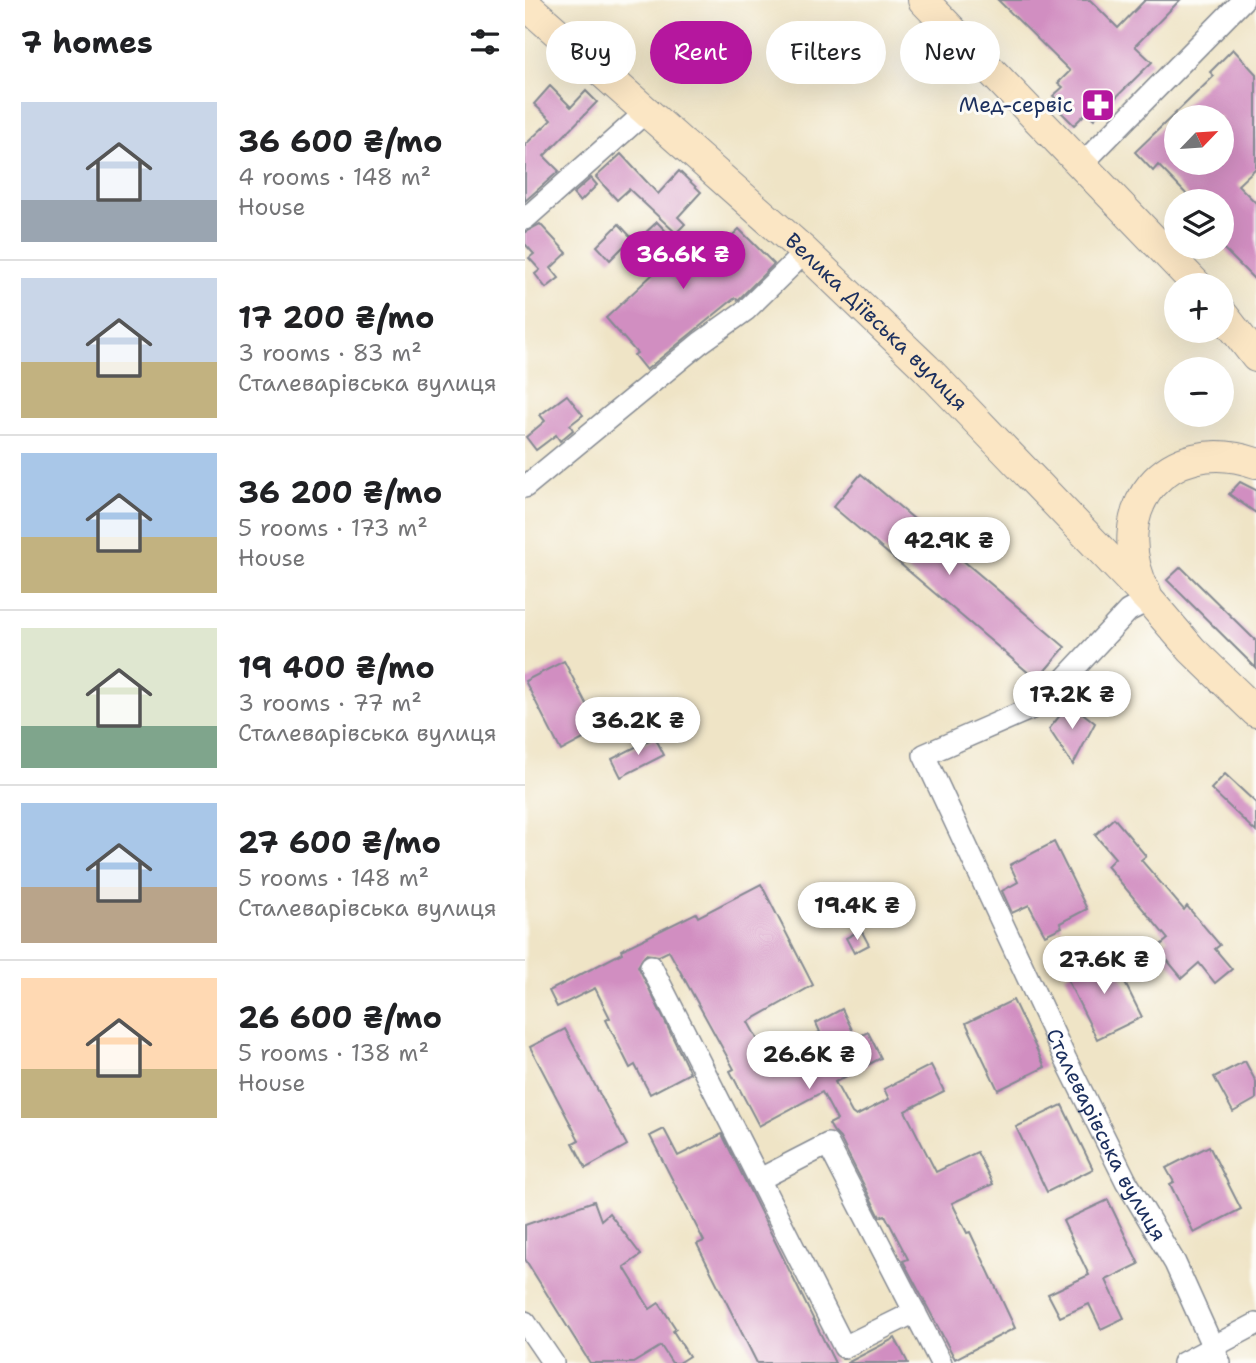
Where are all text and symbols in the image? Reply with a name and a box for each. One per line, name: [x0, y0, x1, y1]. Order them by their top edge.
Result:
chip: Buy: [546, 21, 636, 84]
chip: Rent: [650, 21, 752, 84]
chip: Filters: [766, 21, 886, 84]
chip: New: [900, 21, 1000, 84]
text: 7 homes: [21, 22, 153, 63]
icon: filters: [466, 23, 504, 61]
pharmacy icon: Мед-сервіс: [1079, 86, 1117, 124]
place label: Мед-сервіс: [959, 91, 1073, 119]
north arrow: [1164, 105, 1234, 175]
map controls: [1164, 105, 1234, 427]
text: 36 600 ₴/mo: [238, 121, 443, 162]
icon: home: [77, 130, 161, 214]
text: 4 rooms · 148 m²: [238, 162, 431, 192]
button: layers: [1164, 189, 1234, 259]
text: House: [238, 192, 306, 222]
street label: Велика Діївська вулиця: [779, 227, 974, 417]
pin: 36.6K ₴: [618, 232, 748, 291]
text: 36.6K ₴: [636, 239, 730, 269]
button: +: [1164, 273, 1234, 343]
text: 17 200 ₴/mo: [238, 297, 434, 338]
icon: home: [77, 306, 161, 390]
text: 3 rooms · 83 m²: [238, 338, 422, 368]
button: −: [1164, 357, 1234, 427]
text: Сталеварівська вулиця: [238, 368, 497, 398]
text: 36 200 ₴/mo: [238, 472, 442, 513]
icon: home: [77, 481, 161, 565]
text: 5 rooms · 173 m²: [238, 513, 428, 543]
pin: 42.9K ₴: [884, 518, 1014, 577]
text: 42.9K ₴: [904, 525, 994, 555]
text: House: [238, 543, 306, 573]
text: 19 400 ₴/mo: [238, 647, 435, 688]
icon: home: [77, 656, 161, 740]
pin: 17.2K ₴: [1007, 672, 1137, 731]
text: 17.2K ₴: [1029, 679, 1115, 709]
text: 3 rooms · 77 m²: [238, 688, 422, 718]
pin: 36.2K ₴: [573, 698, 703, 757]
text: 36.2K ₴: [591, 705, 685, 735]
text: Сталеварівська вулиця: [238, 718, 497, 748]
text: 27 600 ₴/mo: [238, 822, 441, 863]
icon: home: [77, 831, 161, 915]
text: 5 rooms · 148 m²: [238, 863, 429, 893]
pin: 19.4K ₴: [792, 883, 922, 942]
text: 19.4K ₴: [814, 890, 900, 920]
text: Сталеварівська вулиця: [238, 893, 497, 923]
pin: 27.6K ₴: [1039, 936, 1169, 996]
text: 27.6K ₴: [1059, 944, 1149, 974]
text: 26 600 ₴/mo: [238, 997, 442, 1038]
icon: home: [77, 1006, 161, 1090]
street label: Сталеварівська вулиця: [1039, 1024, 1173, 1246]
pin: 26.6K ₴: [744, 1032, 874, 1091]
text: 5 rooms · 138 m²: [238, 1038, 429, 1068]
text: 26.6K ₴: [763, 1039, 855, 1069]
text: House: [238, 1068, 306, 1098]

